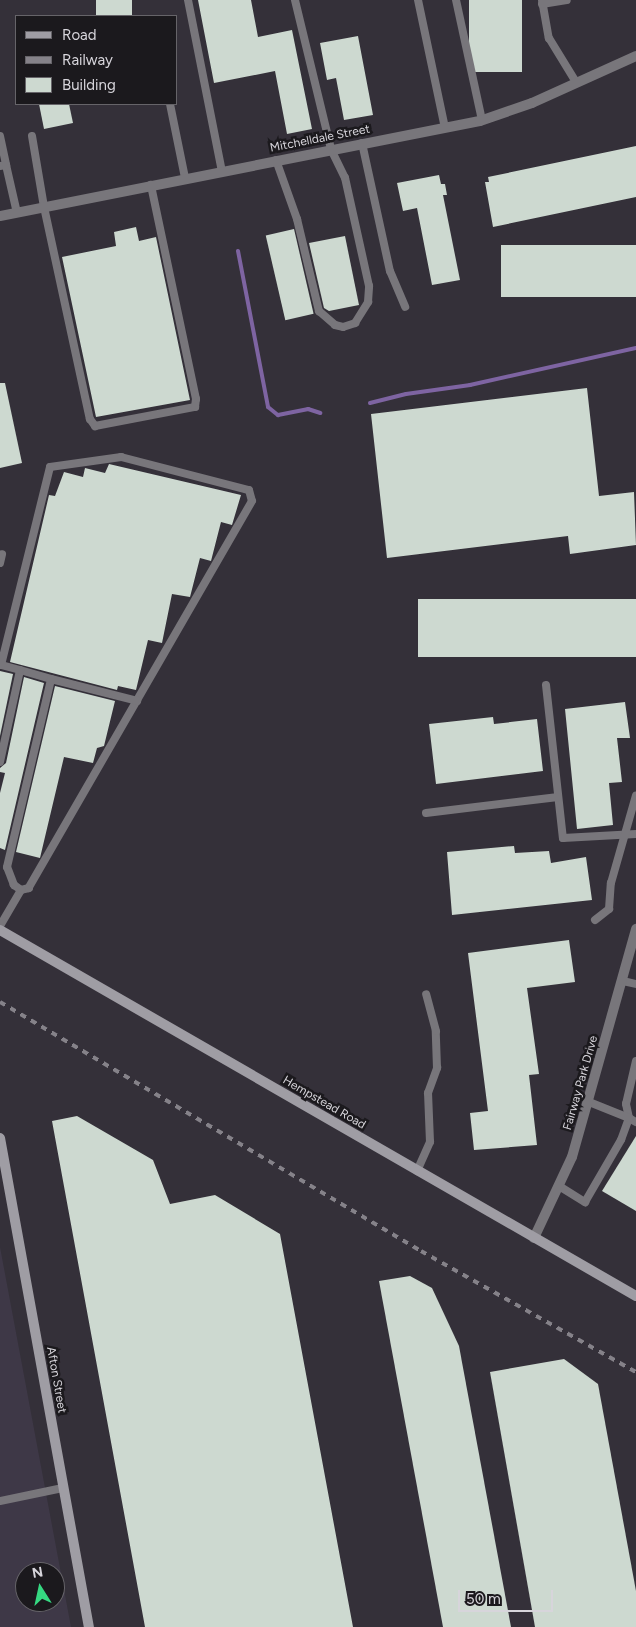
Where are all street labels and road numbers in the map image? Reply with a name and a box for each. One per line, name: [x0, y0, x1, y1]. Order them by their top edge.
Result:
street label: Mitchelldale Street: [269, 122, 371, 156]
street label: Fairway Park Drive: [561, 1034, 601, 1132]
street label: Hempstead Road: [280, 1073, 368, 1133]
street label: Afton Street: [43, 1346, 69, 1414]

